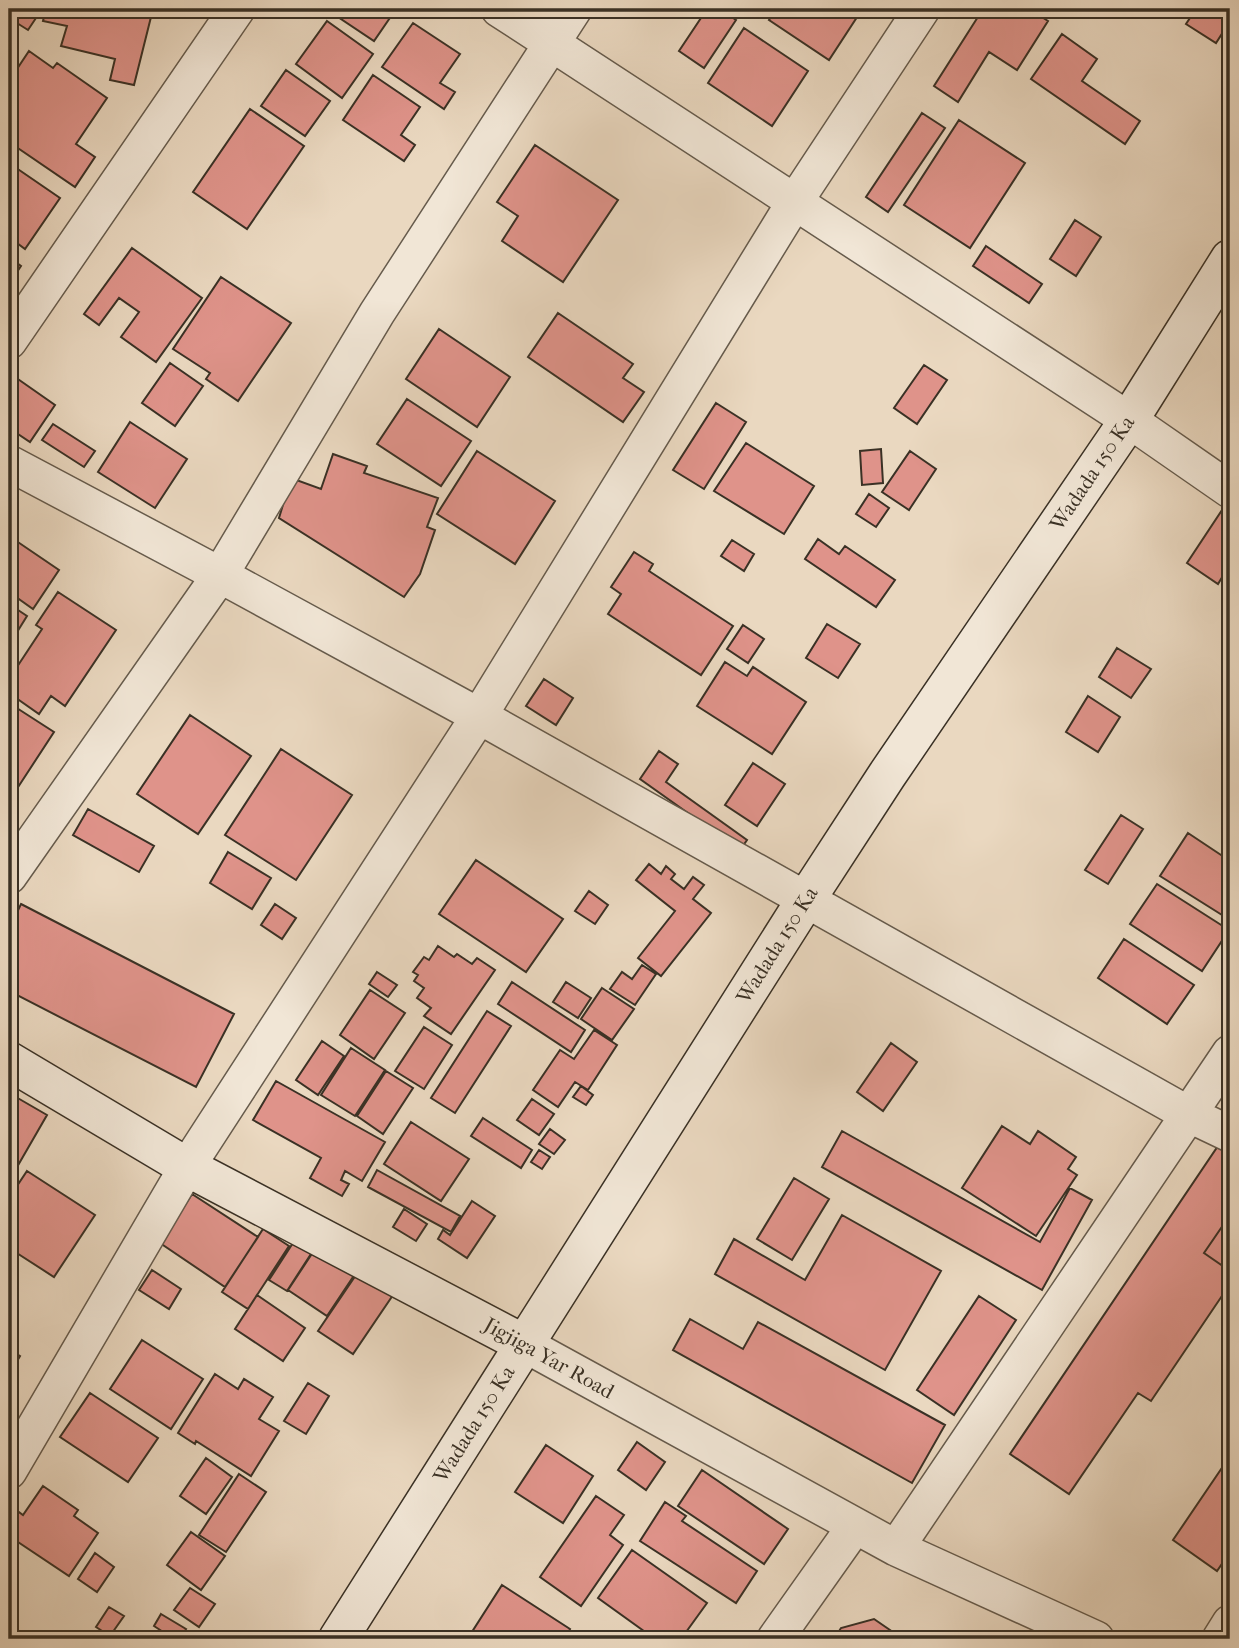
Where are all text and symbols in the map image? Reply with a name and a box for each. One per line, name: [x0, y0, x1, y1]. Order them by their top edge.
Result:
street label: Wadada 150 Ka: [1044, 411, 1139, 536]
street label: Wadada 150 Ka: [731, 882, 823, 1009]
street label: Jigjiga Yar Road: [478, 1311, 619, 1404]
street label: Wadada 150 Ka: [428, 1361, 520, 1488]

